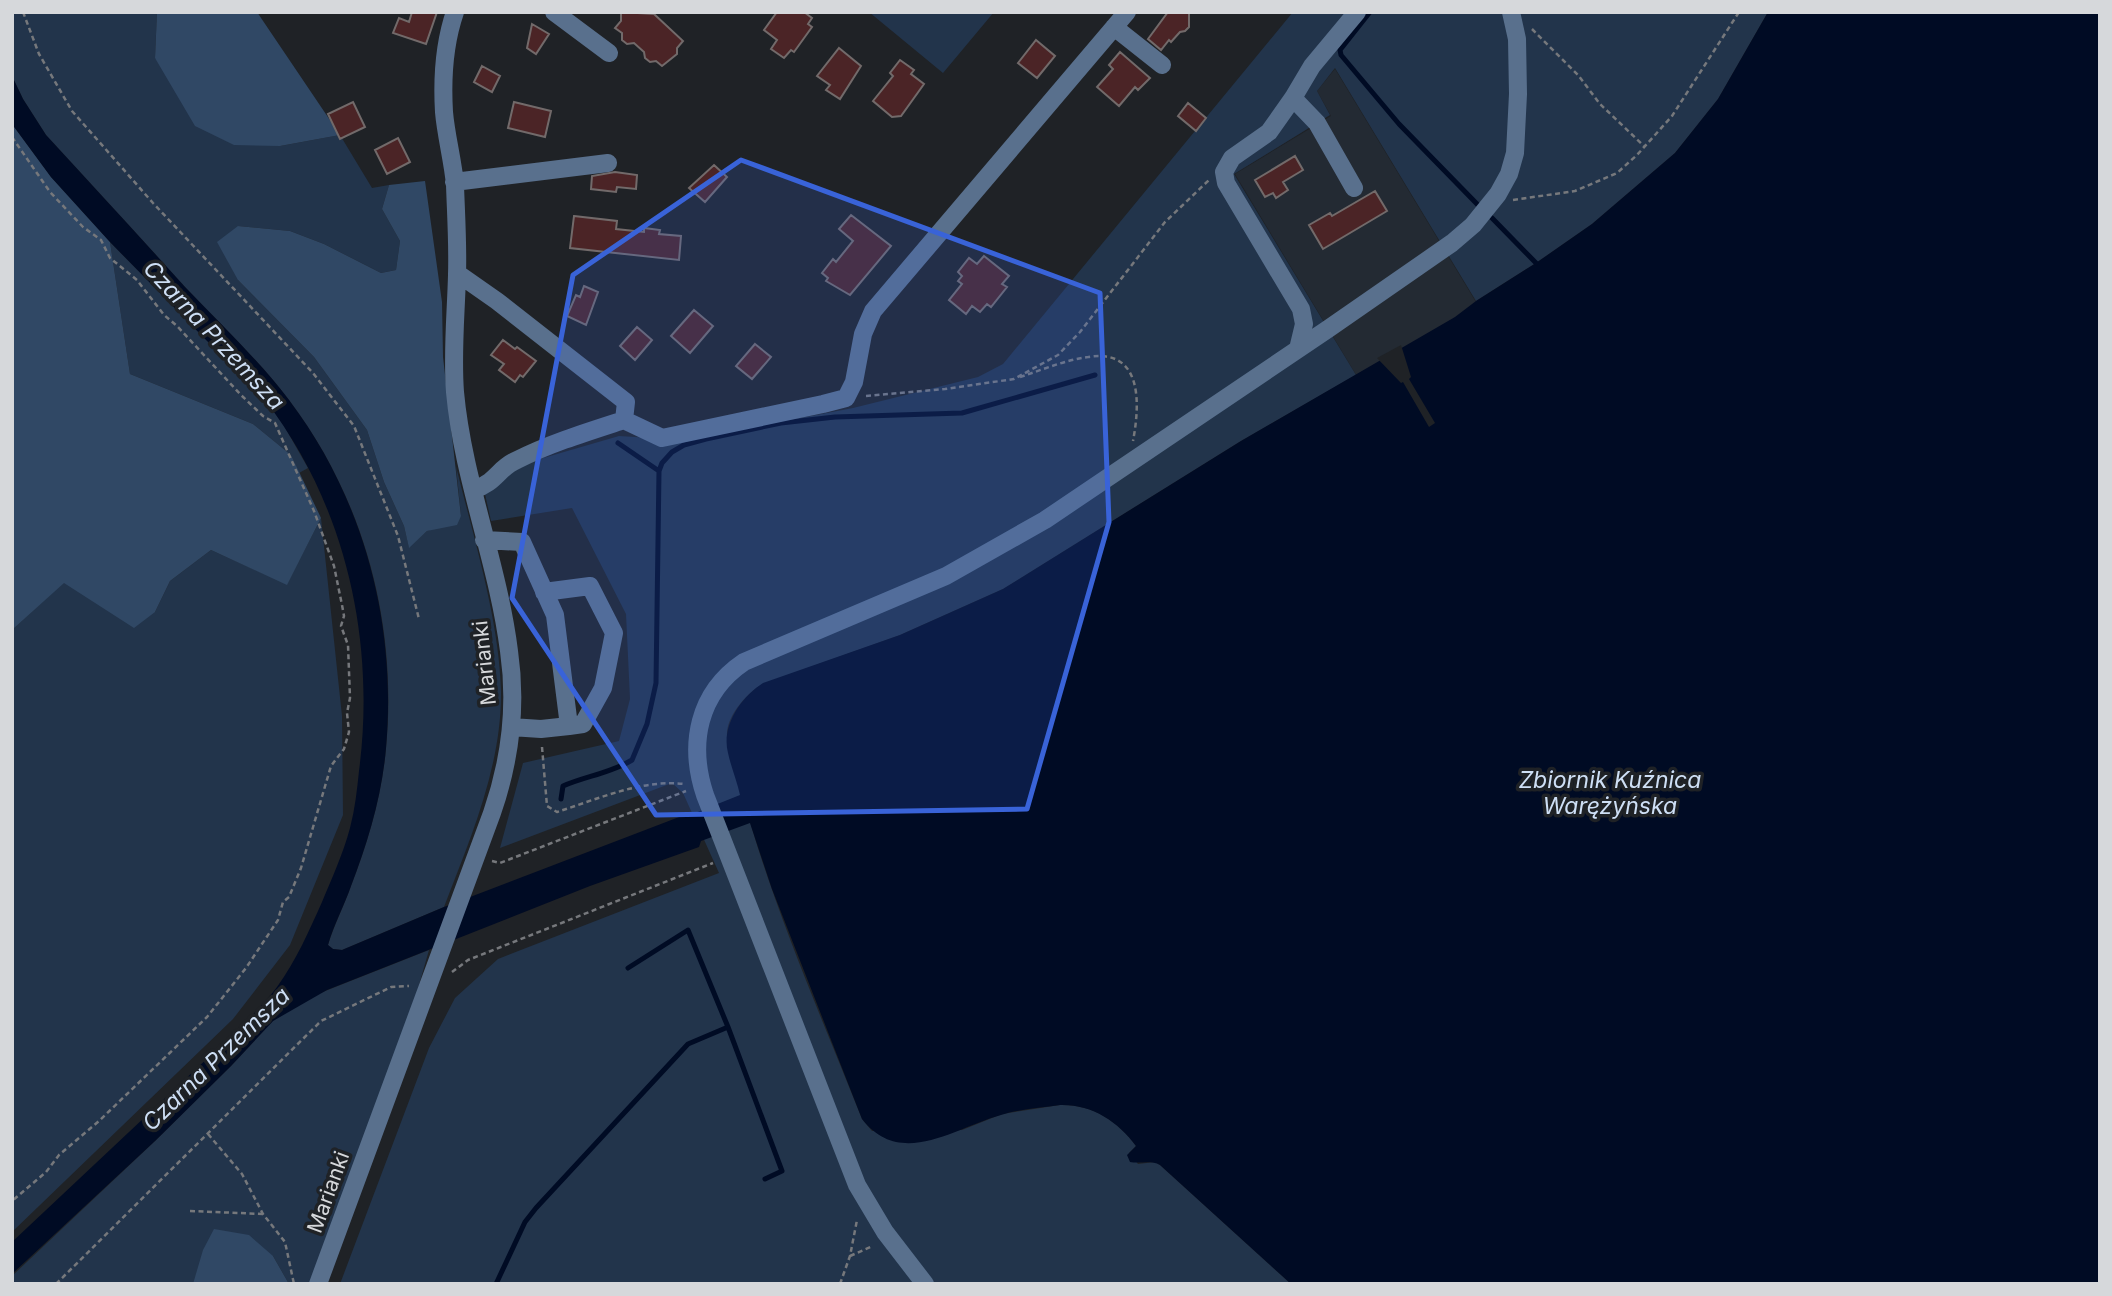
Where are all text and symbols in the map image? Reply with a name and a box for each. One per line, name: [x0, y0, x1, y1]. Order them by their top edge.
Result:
water label: Czarna Przemsza: [138, 254, 290, 416]
street label: Marianki: [467, 619, 501, 707]
water label: Zbiornik Kuźnica Warężyńska: [1519, 766, 1701, 820]
water label: Czarna Przemsza: [136, 981, 296, 1137]
street label: Marianki: [302, 1148, 354, 1236]

